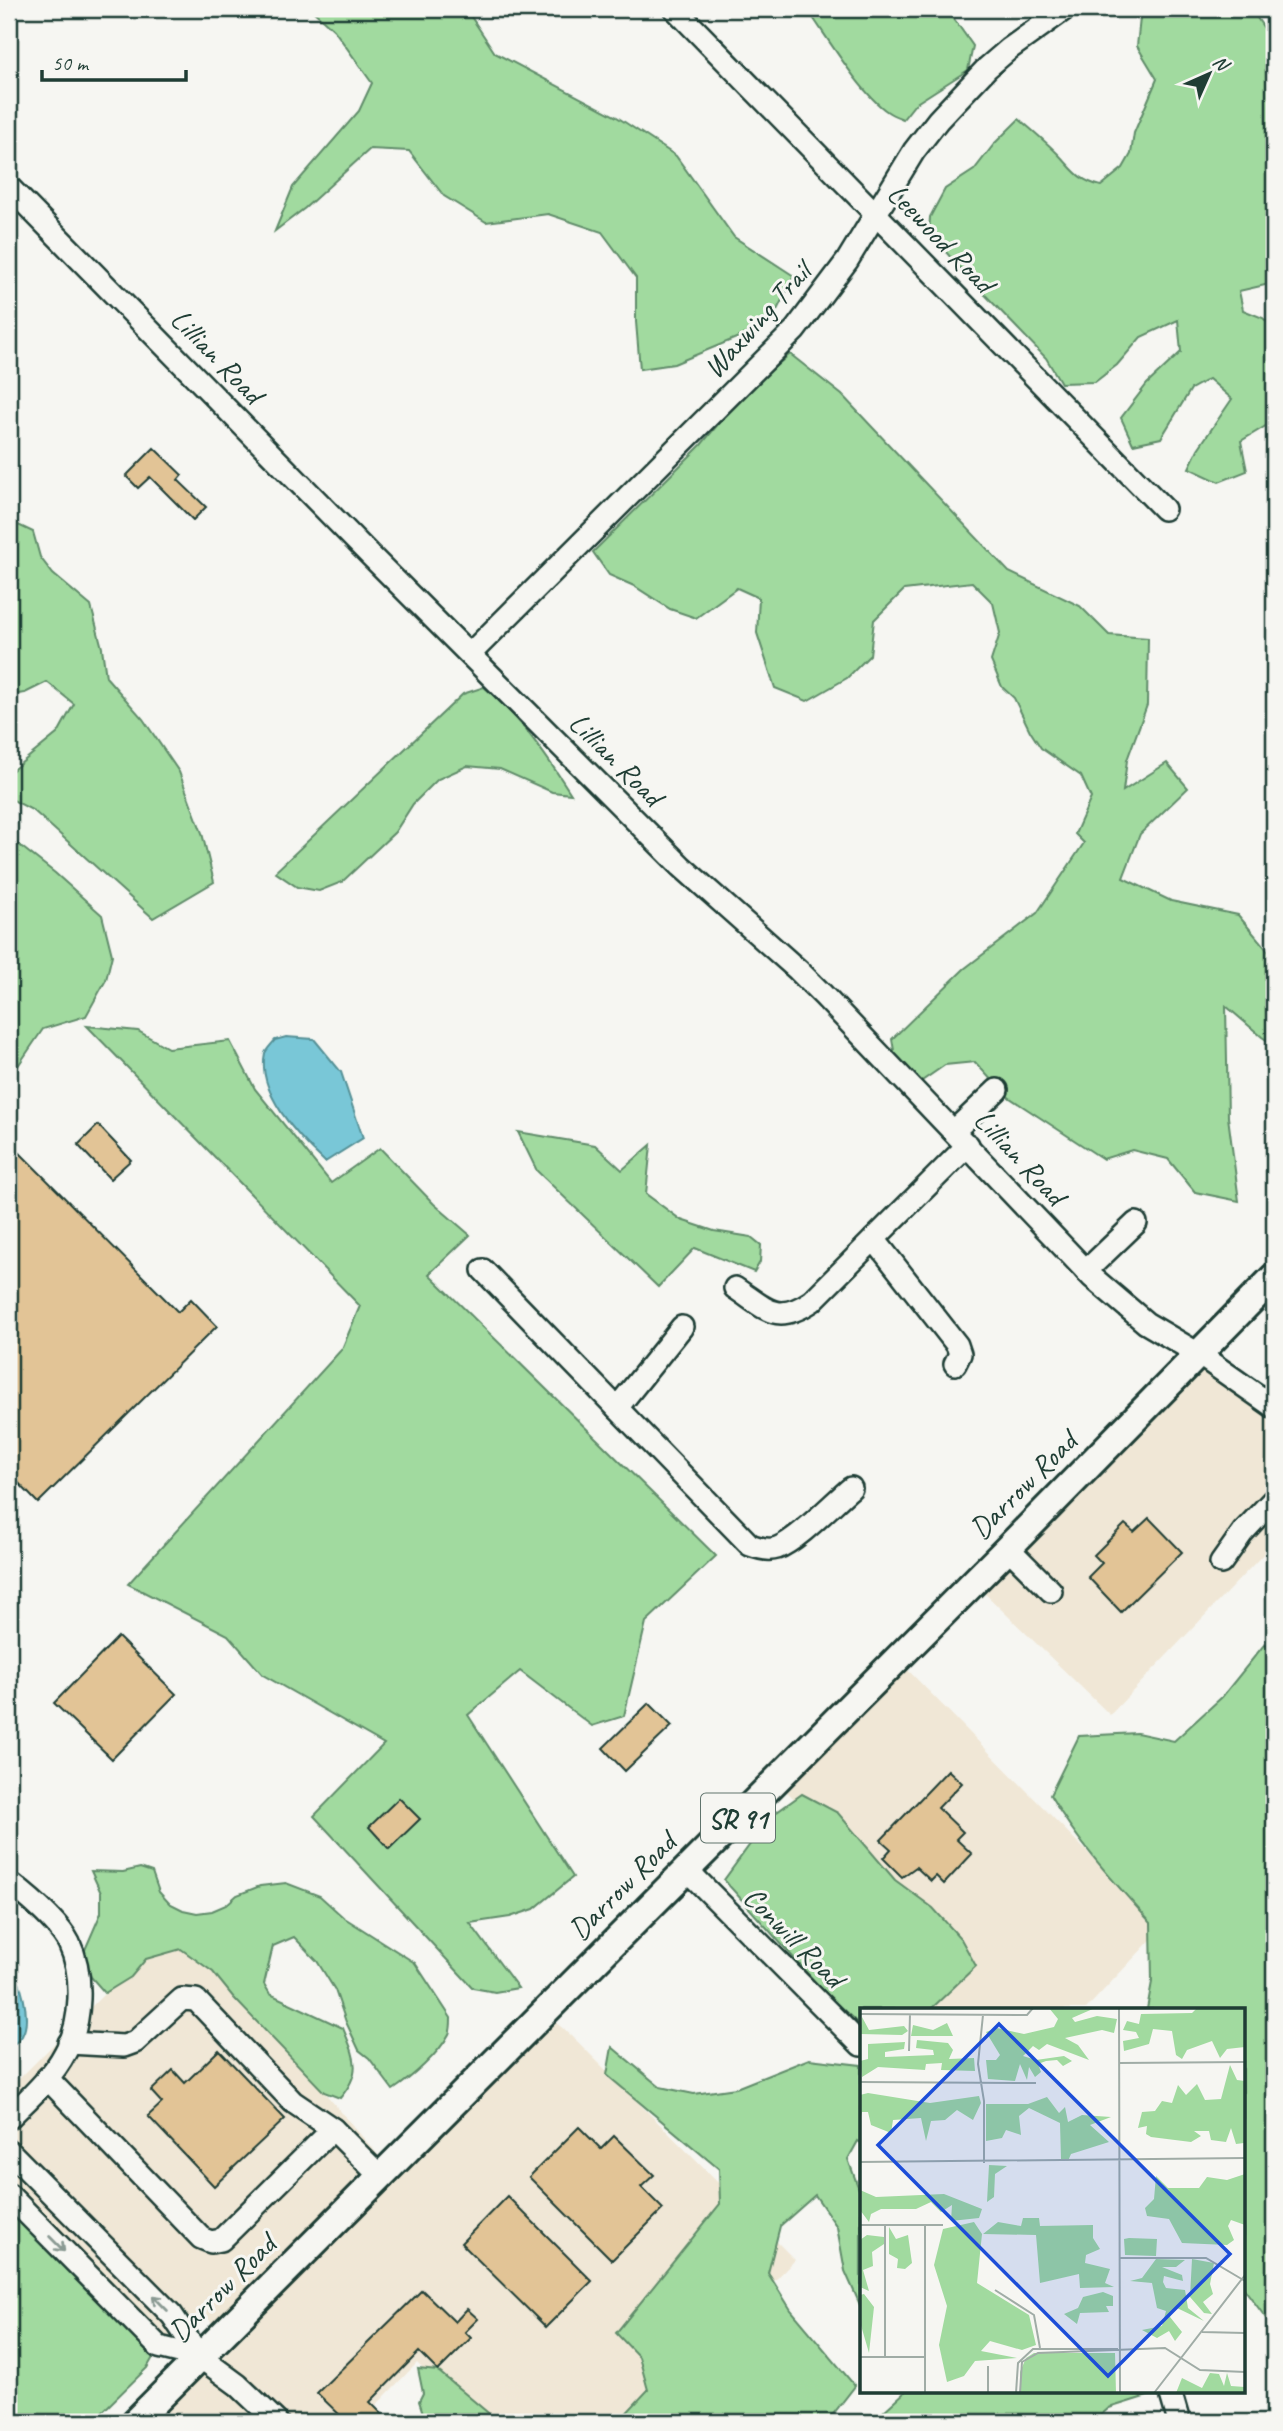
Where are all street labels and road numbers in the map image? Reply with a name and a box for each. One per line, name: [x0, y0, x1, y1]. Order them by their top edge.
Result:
street label: Leewood Road: [879, 175, 1006, 304]
street label: Waxwing Trail: [695, 250, 822, 386]
street label: Lillian Road: [162, 300, 274, 415]
street label: Lillian Road: [561, 704, 674, 817]
street label: Lillian Road: [966, 1101, 1077, 1216]
street label: Darrow Road: [961, 1420, 1088, 1547]
road number: SR 91: [701, 1794, 775, 1842]
street label: Darrow Road: [560, 1821, 687, 1948]
street label: Conwill Road: [735, 1878, 856, 1999]
street label: Darrow Road: [160, 2223, 287, 2350]

